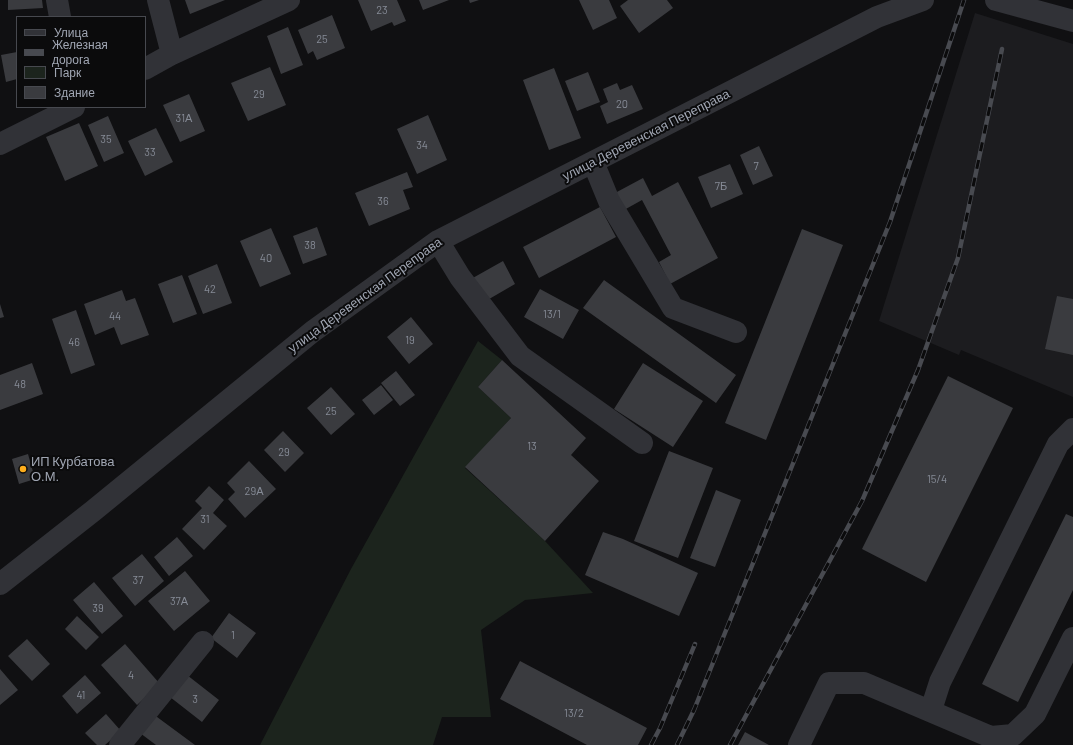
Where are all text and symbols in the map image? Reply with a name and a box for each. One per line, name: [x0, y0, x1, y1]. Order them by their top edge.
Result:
house number: 23: [376, 3, 388, 17]
legend: [16, 16, 146, 108]
text: Улица: [54, 25, 88, 39]
house number: 25: [316, 32, 328, 46]
text: Железная дорога: [52, 37, 108, 66]
text: Парк: [54, 65, 81, 79]
text: Здание: [54, 85, 95, 99]
street label: улица Деревенская Переправа: [560, 86, 732, 184]
house number: 29: [253, 87, 265, 101]
house number: 20: [616, 97, 628, 111]
house number: 31А: [176, 111, 192, 125]
house number: 35: [100, 132, 112, 146]
house number: 34: [416, 138, 428, 152]
house number: 33: [144, 145, 156, 159]
house number: 7: [753, 159, 759, 173]
house number: 7Б: [715, 179, 727, 193]
house number: 36: [377, 194, 389, 208]
street label: улица Деревенская Переправа: [285, 234, 445, 356]
house number: 38: [304, 238, 316, 252]
house number: 40: [260, 251, 272, 265]
house number: 42: [204, 282, 216, 296]
house number: 13/1: [543, 307, 561, 321]
house number: 44: [109, 309, 121, 323]
house number: 19: [405, 333, 415, 347]
house number: 46: [68, 335, 80, 349]
house number: 48: [14, 377, 26, 391]
house number: 25: [325, 404, 337, 418]
house number: 13: [527, 439, 537, 453]
house number: 29: [278, 445, 290, 459]
place label: ИП Курбатова О.М.: [31, 454, 115, 485]
marker: ИП Курбатова О.М.: [18, 464, 28, 474]
house number: 15/4: [927, 472, 947, 486]
house number: 29А: [245, 484, 263, 498]
house number: 31: [200, 512, 210, 526]
house number: 37: [133, 573, 143, 587]
house number: 37А: [170, 594, 188, 608]
house number: 39: [92, 601, 104, 615]
house number: 1: [231, 628, 235, 642]
house number: 4: [128, 668, 134, 682]
house number: 41: [77, 688, 85, 702]
house number: 3: [192, 692, 198, 706]
house number: 13/2: [564, 706, 584, 720]

